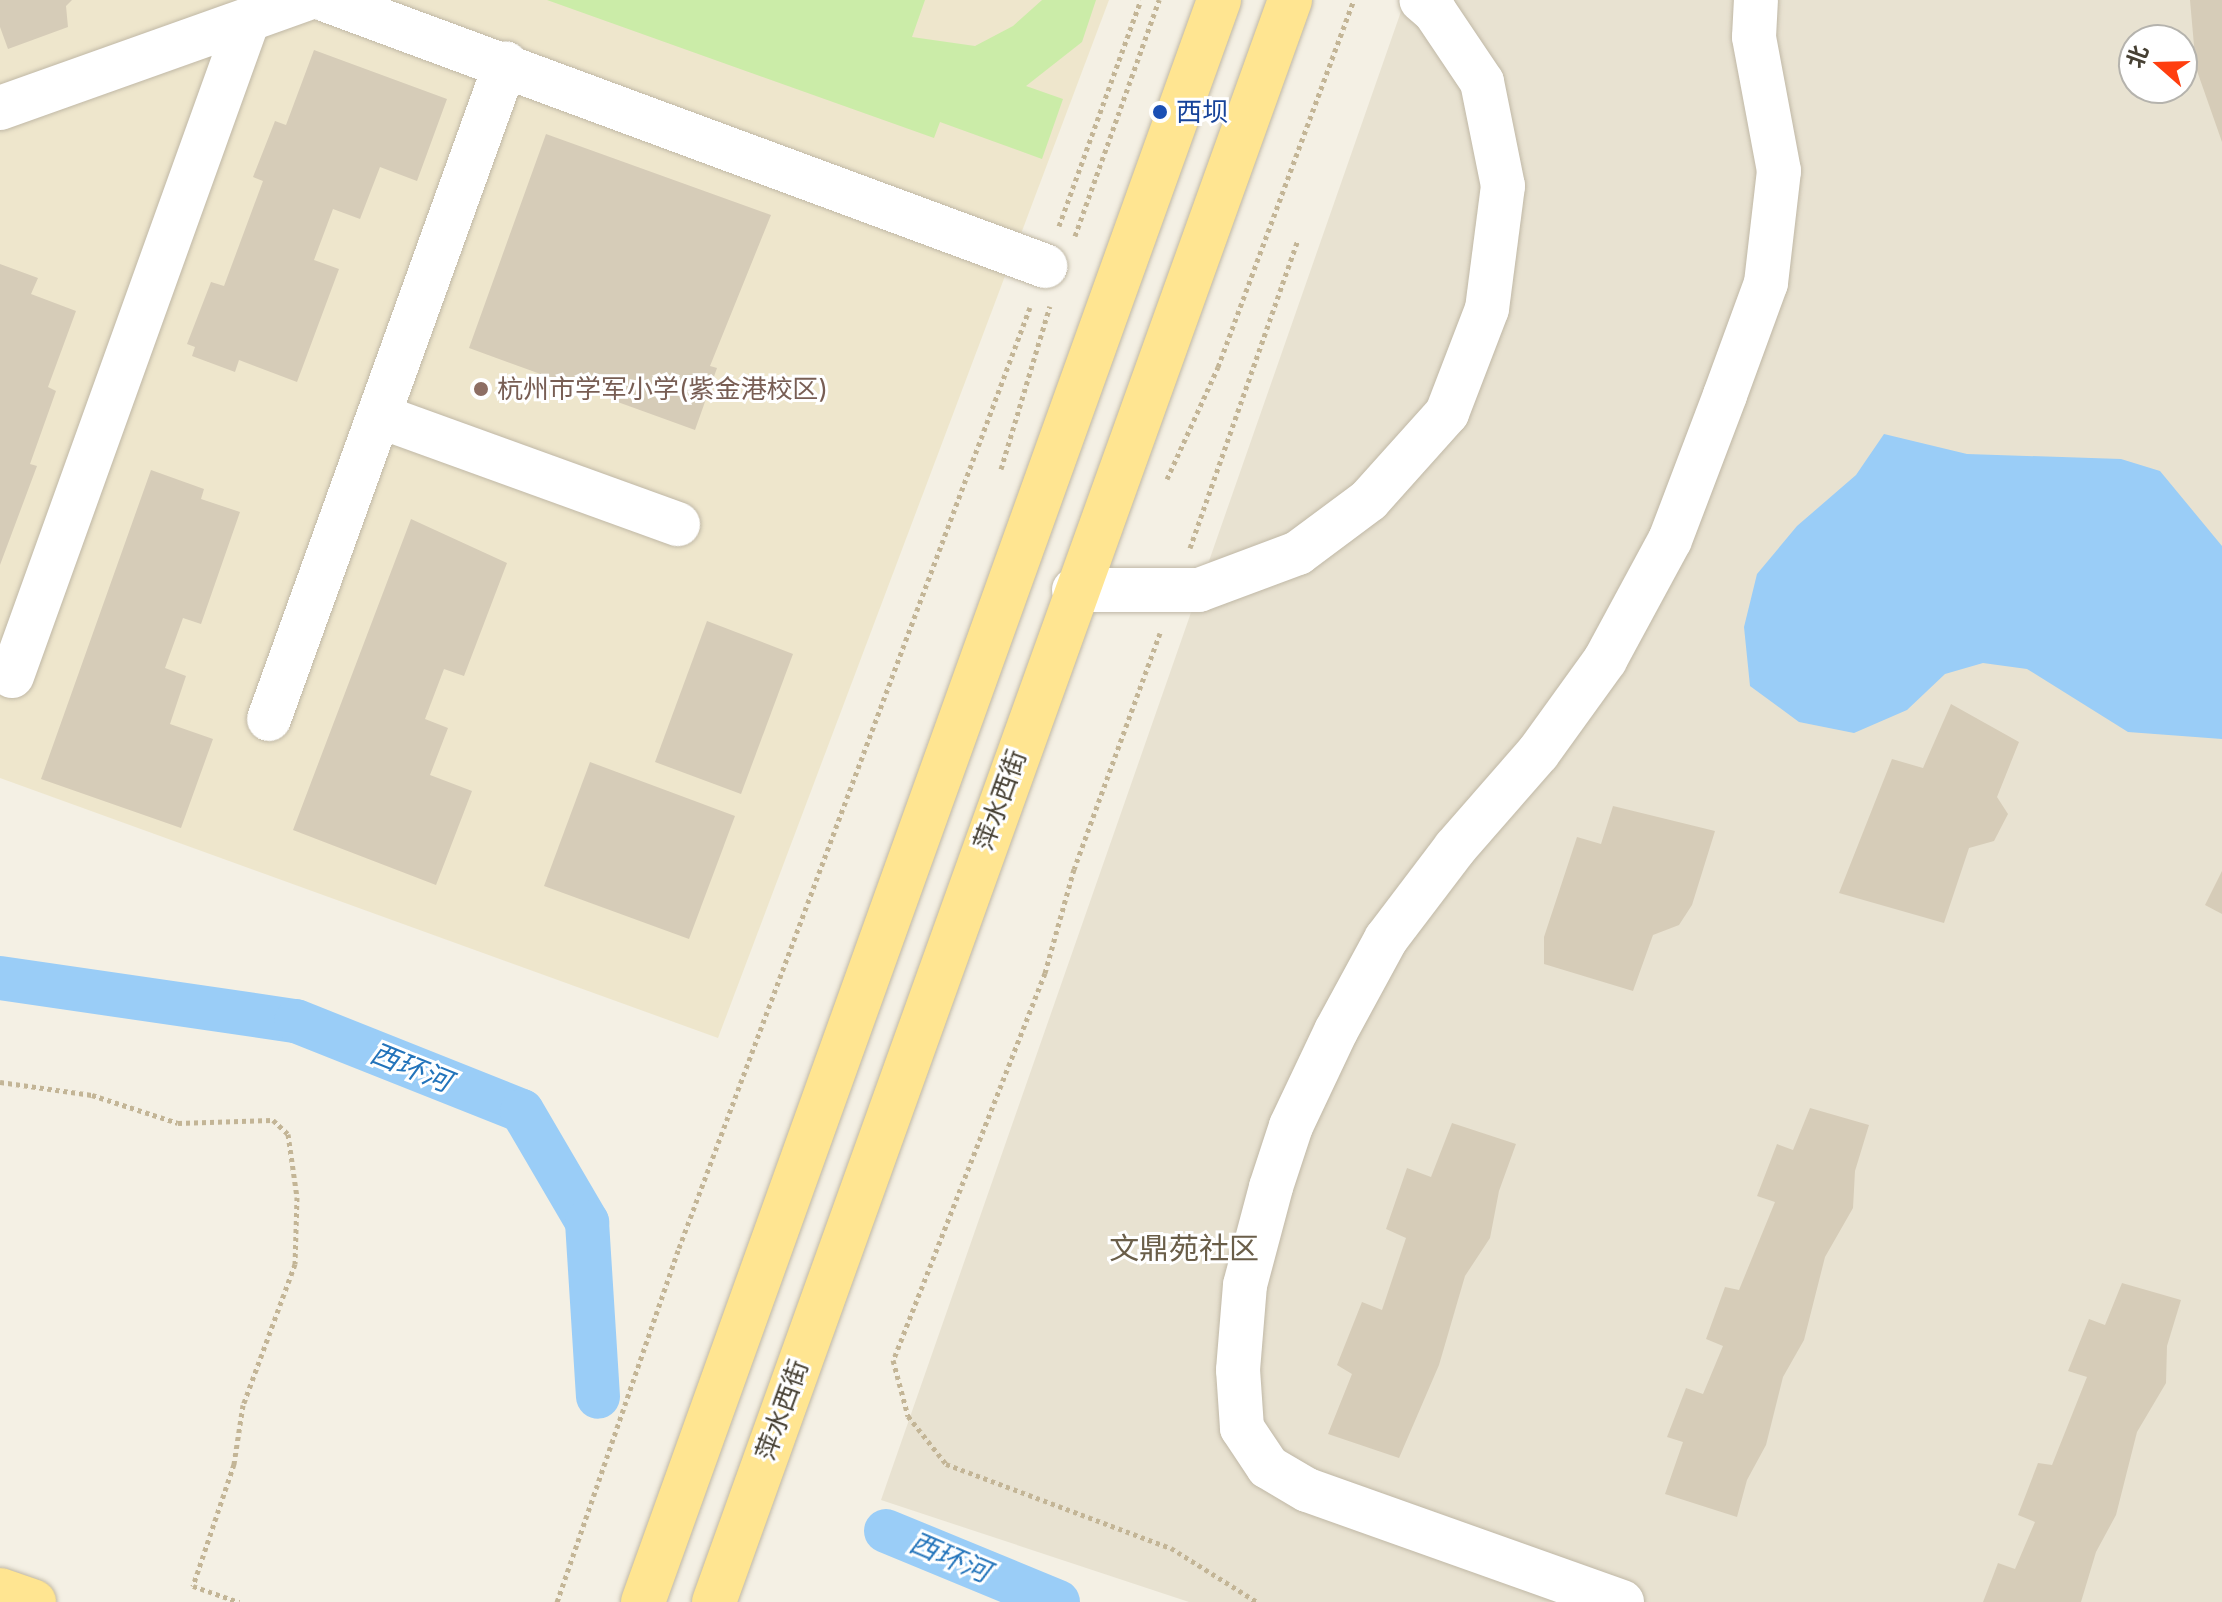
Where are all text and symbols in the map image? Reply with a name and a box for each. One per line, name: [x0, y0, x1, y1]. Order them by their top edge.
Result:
north arrow: [2118, 24, 2198, 104]
text: 北: [2121, 42, 2153, 71]
place label: 西坝: [1176, 96, 1228, 128]
marker: 西坝: [1151, 103, 1169, 121]
place label: 杭州市学军小学(紫金港校区): [497, 373, 828, 405]
marker: 杭州市学军小学(紫金港校区): [472, 380, 490, 398]
street label: 萍水西街: [968, 746, 1032, 854]
water label: 西环河: [366, 1036, 456, 1098]
district label: 文鼎苑社区: [1109, 1230, 1259, 1266]
street label: 萍水西街: [750, 1356, 814, 1464]
water label: 西环河: [905, 1525, 995, 1589]

